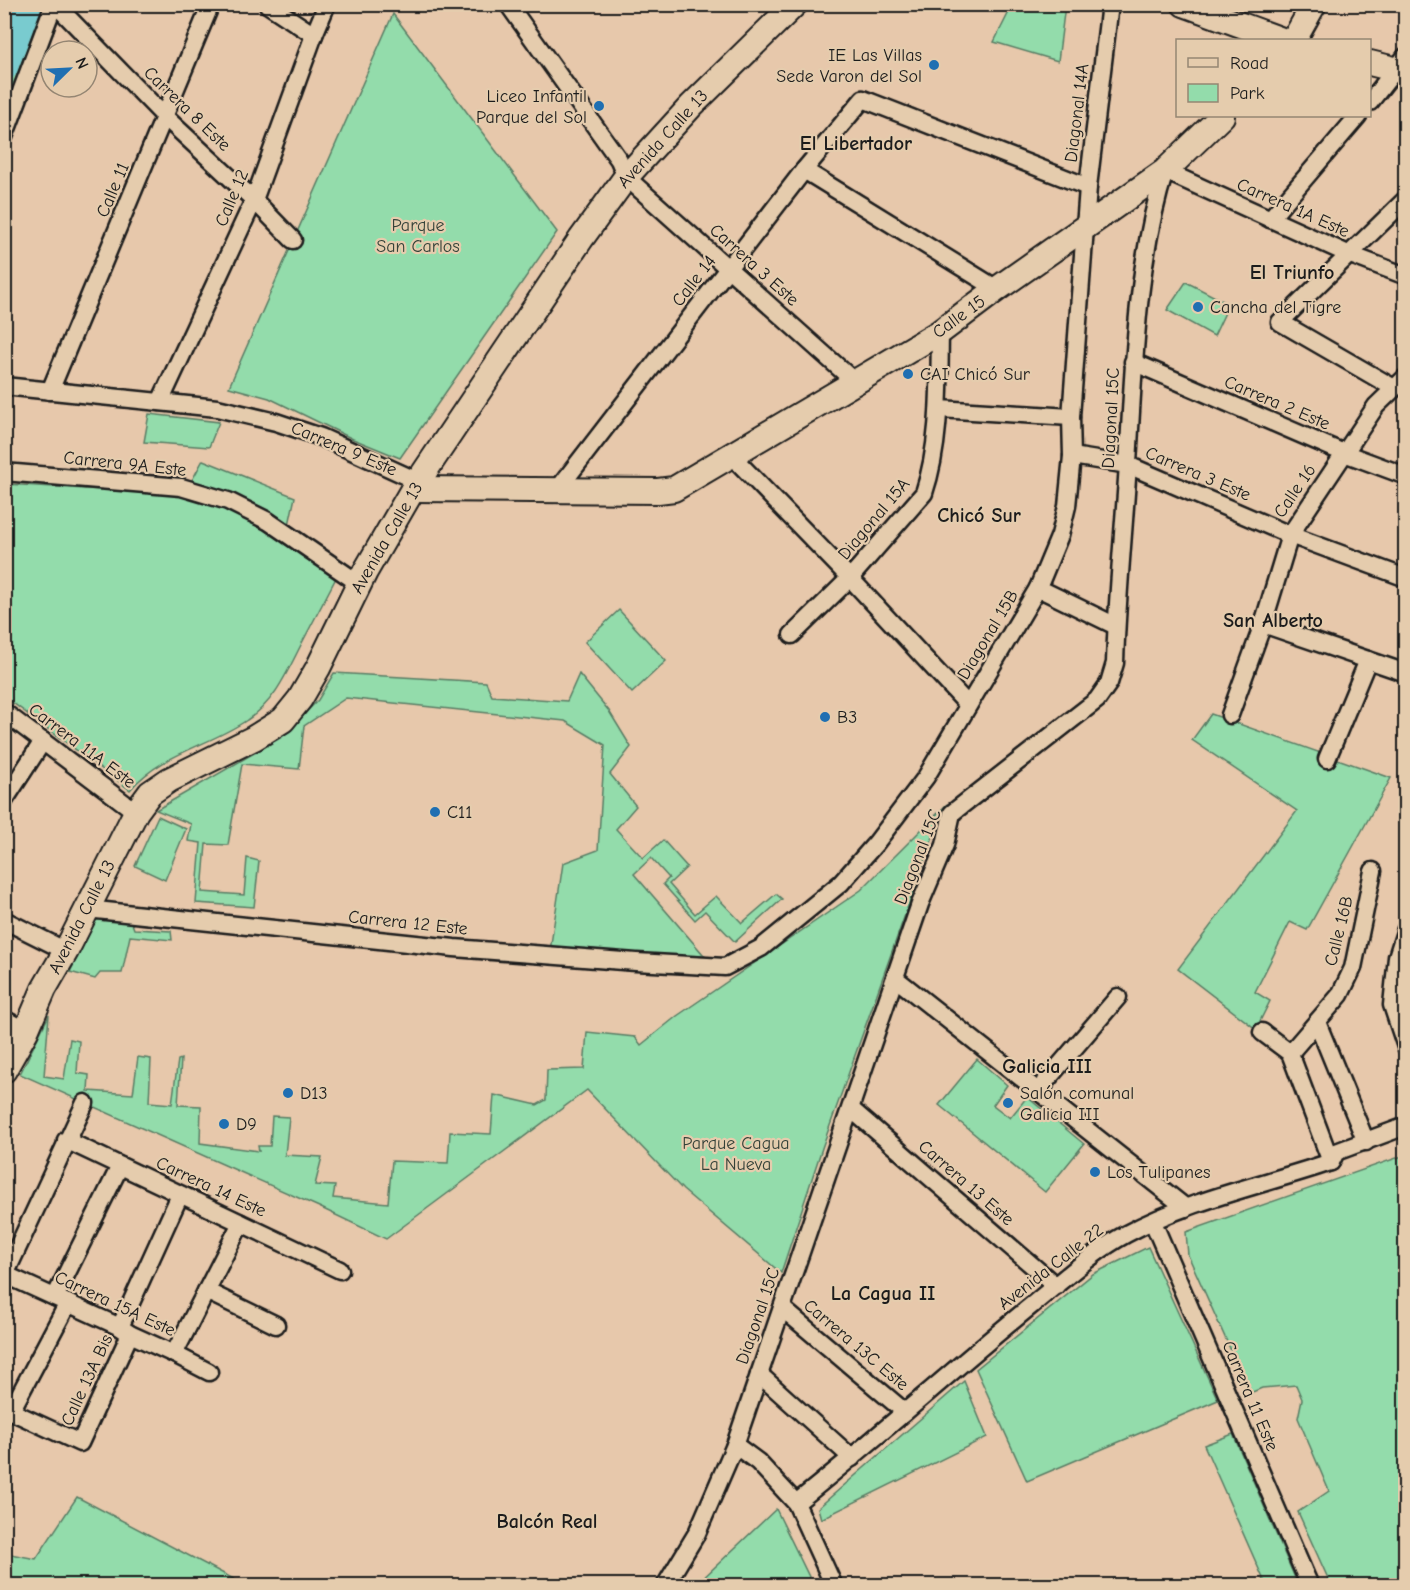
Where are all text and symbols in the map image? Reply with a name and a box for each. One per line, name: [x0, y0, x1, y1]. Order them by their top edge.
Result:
north arrow: [39, 39, 99, 99]
legend: [1176, 39, 1371, 117]
place label: IE Las Villas Sede Varon del Sol: [776, 45, 922, 87]
text: Road: [1230, 53, 1269, 74]
text: N: [71, 55, 92, 72]
marker: IE Las Villas Sede Varon del Sol: [927, 58, 941, 72]
street label: Carrera 8 Este: [139, 62, 235, 156]
street label: Diagonal 14A: [1061, 62, 1093, 164]
text: Park: [1230, 83, 1265, 104]
place label: Liceo Infantil Parque del Sol: [476, 86, 587, 128]
street label: Avenida Calle 13: [613, 86, 713, 192]
marker: Liceo Infantil Parque del Sol: [592, 99, 606, 113]
district label: El Libertador: [800, 132, 912, 155]
street label: Calle 11: [92, 159, 134, 221]
street label: Calle 12: [211, 166, 253, 230]
street label: Carrera 1A Este: [1233, 174, 1353, 242]
park label: Parque San Carlos: [376, 215, 460, 257]
street label: Carrera 3 Este: [705, 220, 803, 310]
street label: Calle 14: [668, 251, 720, 311]
district label: El Triunfo: [1250, 261, 1334, 284]
street label: Calle 15: [929, 291, 989, 343]
place label: Cancha del Tigre: [1210, 297, 1341, 318]
marker: Cancha del Tigre: [1191, 300, 1205, 314]
place label: CAI Chicó Sur: [920, 364, 1031, 385]
marker: CAI Chicó Sur: [901, 367, 915, 381]
street label: Diagonal 15C: [1098, 367, 1124, 469]
street label: Carrera 2 Este: [1221, 371, 1333, 435]
street label: Carrera 9 Este: [288, 417, 400, 481]
street label: Carrera 3 Este: [1142, 442, 1254, 506]
street label: Carrera 9A Este: [63, 447, 187, 481]
street label: Calle 16: [1269, 460, 1321, 522]
street label: Diagonal 15A: [834, 474, 914, 564]
street label: Avenida Calle 13: [347, 479, 427, 597]
district label: Chicó Sur: [937, 504, 1021, 527]
street label: Diagonal 15B: [953, 586, 1023, 684]
district label: San Alberto: [1223, 609, 1323, 632]
street label: Carrera 11A Este: [25, 699, 139, 793]
place label: B3: [837, 707, 857, 728]
marker: B3: [818, 710, 832, 724]
place label: C11: [447, 802, 472, 823]
marker: C11: [428, 805, 442, 819]
street label: Diagonal 15C: [890, 806, 946, 908]
street label: Avenida Calle 13: [44, 857, 120, 977]
street label: Calle 16B: [1320, 894, 1358, 968]
street label: Carrera 12 Este: [347, 906, 469, 940]
district label: Galicia III: [1002, 1055, 1092, 1078]
place label: D13: [300, 1083, 328, 1104]
place label: Salón comunal Galicia III: [1020, 1083, 1134, 1125]
marker: D13: [281, 1086, 295, 1100]
marker: Salón comunal Galicia III: [1001, 1096, 1015, 1110]
place label: D9: [236, 1114, 257, 1135]
marker: D9: [217, 1117, 231, 1131]
park label: Parque Cagua La Nueva: [682, 1133, 790, 1175]
street label: Carrera 13 Este: [914, 1136, 1018, 1230]
street label: Carrera 14 Este: [153, 1152, 269, 1222]
place label: Los Tulipanes: [1107, 1162, 1211, 1183]
marker: Los Tulipanes: [1088, 1165, 1102, 1179]
street label: Avenida Calle 22: [994, 1219, 1108, 1315]
street label: Diagonal 15C: [732, 1265, 784, 1367]
street label: Carrera 15A Este: [51, 1267, 179, 1341]
district label: La Cagua II: [831, 1282, 935, 1305]
street label: Carrera 13C Este: [799, 1295, 913, 1395]
street label: Calle 13A Bis: [57, 1331, 117, 1429]
street label: Carrera 11 Este: [1217, 1338, 1283, 1454]
district label: Balcón Real: [496, 1510, 598, 1533]

